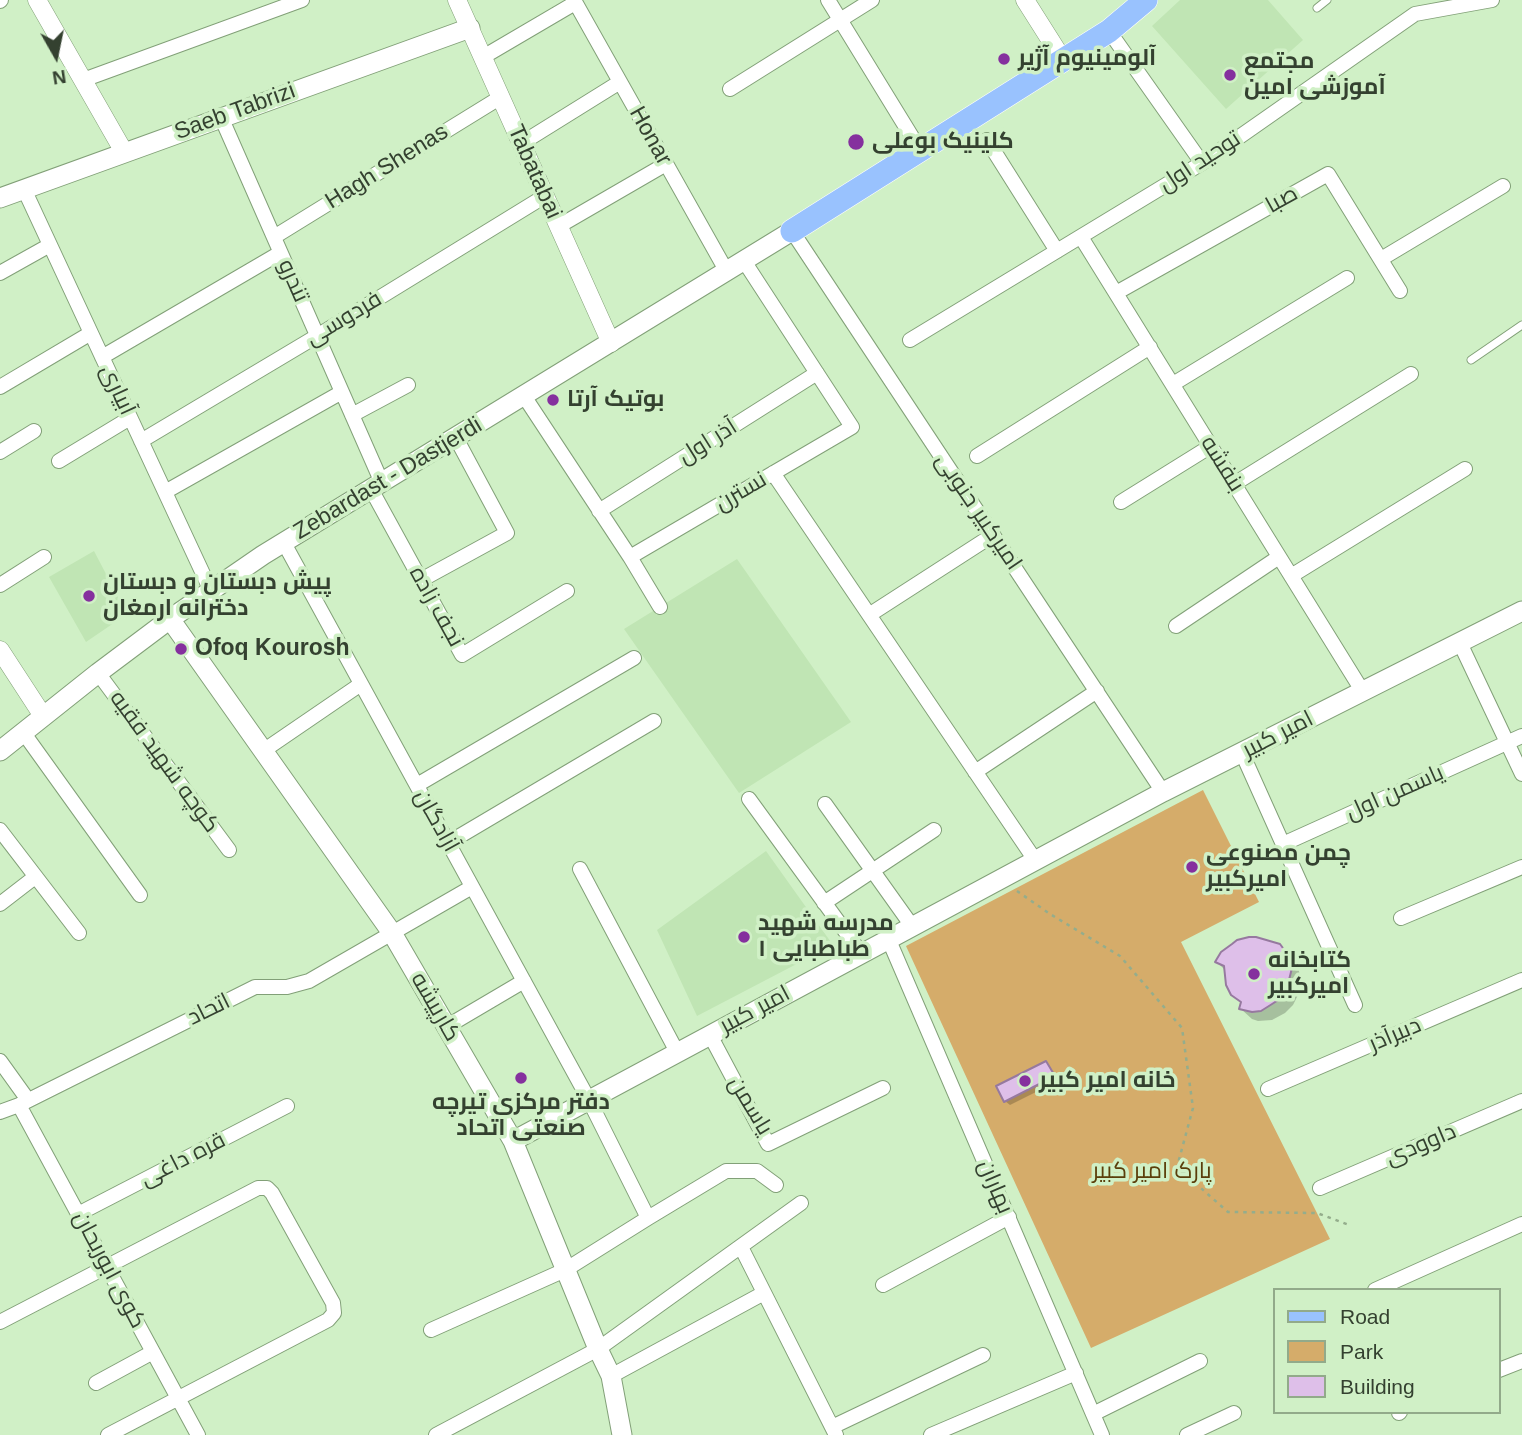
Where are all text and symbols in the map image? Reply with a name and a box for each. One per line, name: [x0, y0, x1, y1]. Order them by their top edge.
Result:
north arrow: [21, 21, 91, 91]
place label: آلومینیوم آژیر: [1018, 45, 1156, 73]
place label: مجتمع آموزشی امین: [1244, 48, 1386, 102]
marker: آلومینیوم آژیر: [996, 51, 1012, 67]
text: N: [51, 66, 68, 89]
marker: مجتمع آموزشی امین: [1222, 67, 1238, 83]
street label: Saeb Tabrizi: [171, 77, 299, 147]
street label: Honar: [623, 102, 677, 170]
street label: Hagh Shenas: [321, 118, 453, 216]
street label: Tabatabai: [501, 121, 567, 223]
street label: توحید اول: [1154, 125, 1246, 199]
place label: کلینیک بوعلی: [872, 128, 1014, 156]
marker: کلینیک بوعلی: [846, 132, 866, 152]
street label: صبا: [1261, 180, 1303, 220]
street label: تندرو: [271, 255, 315, 307]
street label: فردوسی: [301, 286, 387, 352]
street label: آبیاری: [93, 360, 141, 420]
place label: بوتیک آرتا: [567, 386, 664, 414]
marker: بوتیک آرتا: [545, 392, 561, 408]
street label: Zebardast - Dastjerdi: [289, 412, 487, 546]
street label: آذر اول: [674, 413, 742, 471]
street label: بنفشه: [1194, 431, 1250, 497]
street label: امیرکبیر جنوبی: [929, 448, 1027, 576]
street label: نسترن: [710, 466, 772, 518]
street label: نجف زاده: [403, 562, 469, 652]
place label: پیش دبستان و دبستان دخترانه ارمغان: [103, 569, 331, 623]
marker: پیش دبستان و دبستان دخترانه ارمغان: [81, 588, 97, 604]
place label: Ofoq Kourosh: [195, 635, 350, 663]
marker: Ofoq Kourosh: [173, 641, 189, 657]
street label: کوچه شهید فقیه: [103, 686, 225, 838]
street label: امیر کبیر: [1238, 705, 1318, 765]
street label: یاسمن اول: [1342, 759, 1448, 827]
street label: آزادگان: [408, 785, 464, 857]
place label: چمن مصنوعی امیرکبیر: [1206, 840, 1351, 894]
marker: چمن مصنوعی امیرکبیر: [1184, 859, 1200, 875]
place label: مدرسه شهید طباطبایی ۱: [758, 910, 894, 964]
marker: مدرسه شهید طباطبایی ۱: [736, 929, 752, 945]
place label: کتابخانه امیرکبیر: [1268, 947, 1351, 1001]
marker: کتابخانه امیرکبیر: [1246, 966, 1262, 982]
street label: کارپیشه: [404, 968, 466, 1046]
street label: امیر کبیر: [715, 980, 795, 1040]
street label: اتحاد: [183, 988, 235, 1032]
street label: دبیرآذر: [1365, 1012, 1425, 1058]
place label: خانه امیر کبیر: [1039, 1067, 1176, 1095]
marker: دفتر مرکزی تیرچه صنعتی اتحاد: [513, 1070, 529, 1086]
street label: یاسمن: [722, 1072, 778, 1140]
marker: خانه امیر کبیر: [1017, 1073, 1033, 1089]
place label: دفتر مرکزی تیرچه صنعتی اتحاد: [432, 1089, 610, 1143]
street label: داوودی: [1382, 1118, 1460, 1172]
street label: قره داغی: [136, 1127, 230, 1193]
street label: بهاران: [971, 1156, 1019, 1218]
park label: پارک امیر کبیر: [1092, 1158, 1212, 1186]
street label: کوی ابوریحان: [67, 1207, 151, 1333]
legend: [1274, 1288, 1501, 1414]
text: Road: [1340, 1305, 1390, 1328]
text: Park: [1340, 1340, 1383, 1363]
text: Building: [1340, 1375, 1415, 1398]

